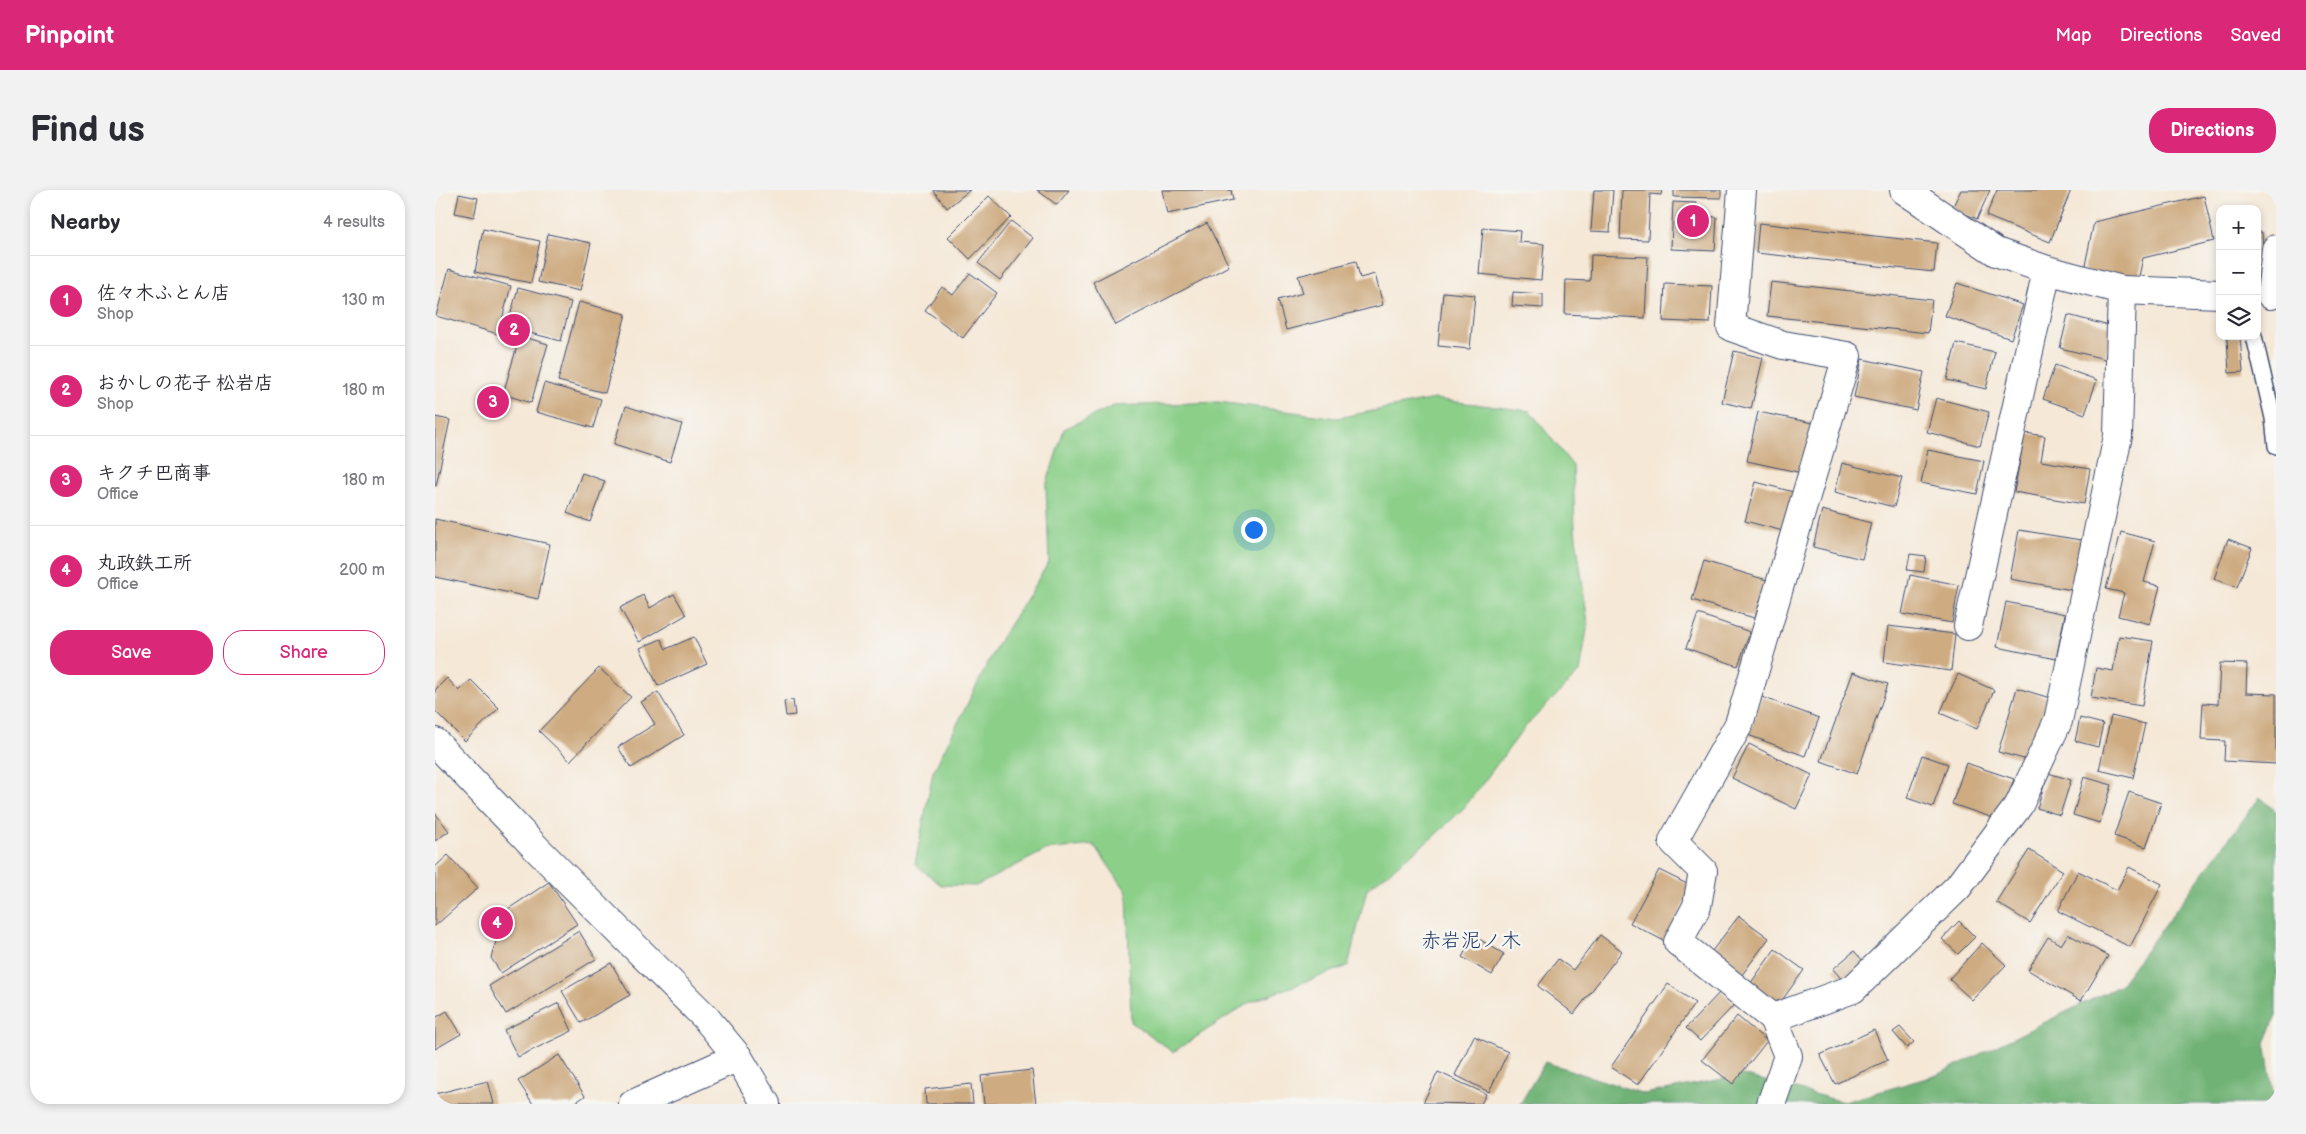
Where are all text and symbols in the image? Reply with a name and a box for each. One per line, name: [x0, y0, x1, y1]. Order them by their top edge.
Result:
text: Pinpoint: [25, 21, 114, 50]
text: Map: [2056, 25, 2092, 46]
text: Directions: [2120, 25, 2202, 46]
text: Saved: [2230, 25, 2281, 46]
button: Directions: [2149, 108, 2276, 153]
text: Find us: [30, 109, 145, 152]
pin: 1: [1677, 202, 1709, 240]
map controls: [2216, 205, 2261, 340]
button: +: [2216, 205, 2261, 250]
text: Nearby: [50, 210, 120, 235]
text: 4 results: [323, 213, 385, 232]
button: −: [2216, 250, 2261, 295]
text: 佐々木ふとん店: [97, 282, 230, 305]
text: 1: [63, 291, 69, 310]
text: 130 m: [342, 291, 385, 310]
button: layers: [2216, 295, 2261, 340]
text: Shop: [97, 305, 134, 324]
pin: 2: [498, 311, 530, 349]
text: おかしの花子 松岩店: [97, 372, 273, 395]
text: 2: [61, 381, 71, 400]
text: 180 m: [343, 381, 385, 400]
pin: 3: [477, 383, 509, 421]
text: Shop: [97, 395, 134, 414]
text: キクチ巴商事: [97, 462, 211, 485]
text: 3: [61, 471, 71, 490]
text: 180 m: [343, 471, 385, 490]
text: Office: [97, 485, 139, 504]
your location: [1241, 517, 1267, 543]
text: 丸政鉄工所: [97, 552, 192, 575]
text: 4: [61, 561, 71, 580]
text: 200 m: [339, 561, 385, 580]
text: Office: [97, 575, 139, 594]
button: Save: [50, 630, 213, 675]
button: Share: [223, 630, 385, 675]
pin: 4: [481, 904, 513, 942]
district label: 赤岩泥ノ木: [1421, 929, 1521, 953]

